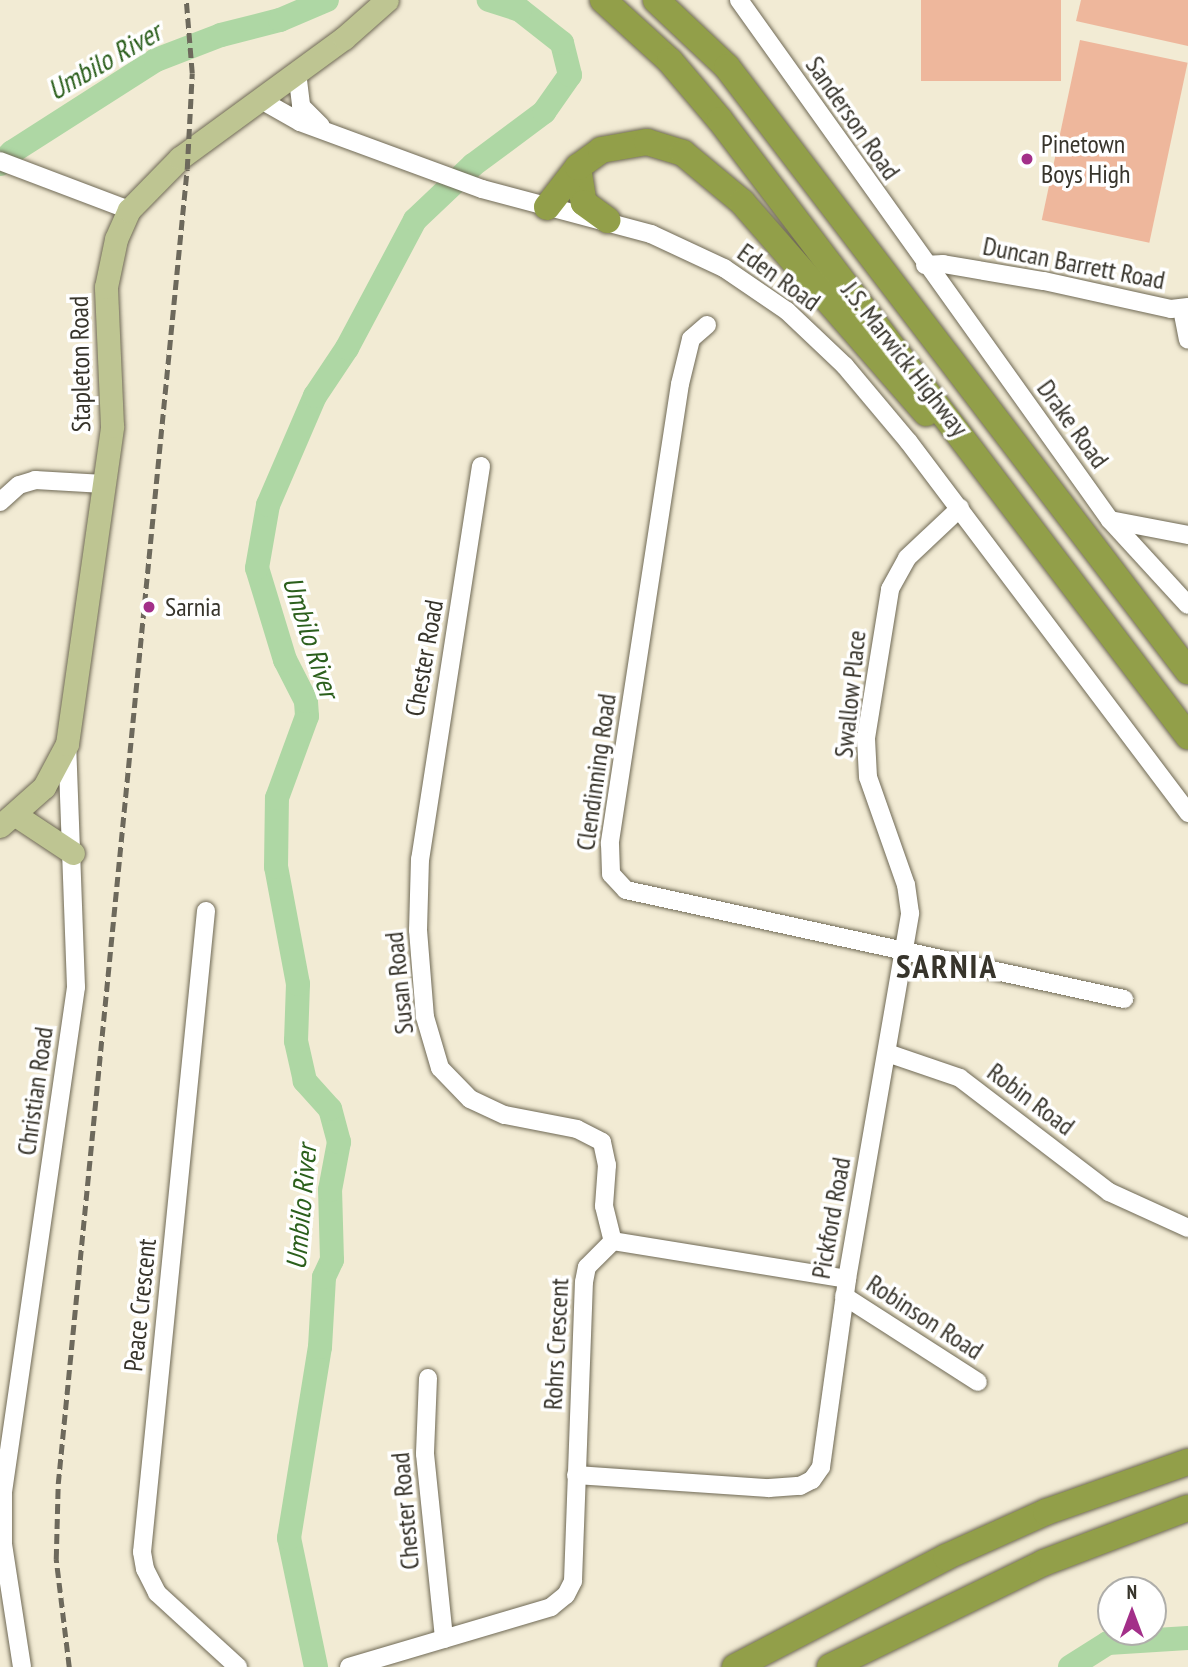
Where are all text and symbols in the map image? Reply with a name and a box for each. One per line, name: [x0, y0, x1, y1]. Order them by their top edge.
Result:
water label: Umbilo River: [41, 15, 167, 107]
street label: Sanderson Road: [799, 50, 907, 186]
place label: Pinetown Boys High: [1041, 128, 1131, 190]
marker: Pinetown Boys High: [1019, 151, 1035, 167]
street label: Duncan Barrett Road: [980, 230, 1168, 296]
street label: Eden Road: [732, 237, 826, 317]
street label: J.S. Marwick Highway: [834, 275, 976, 443]
street label: Stapleton Road: [63, 296, 97, 432]
street label: Drake Road: [1031, 374, 1115, 474]
water label: Umbilo River: [276, 572, 346, 702]
place label: Sarnia: [165, 591, 221, 623]
marker: Sarnia: [139, 597, 159, 617]
street label: Chester Road: [398, 597, 450, 719]
street label: Swallow Place: [828, 628, 872, 760]
street label: Clendinning Road: [570, 692, 622, 852]
street label: Susan Road: [378, 930, 420, 1036]
district label: SARNIA: [897, 946, 997, 986]
street label: Christian Road: [11, 1025, 59, 1157]
street label: Robin Road: [981, 1056, 1081, 1142]
water label: Umbilo River: [279, 1143, 323, 1271]
street label: Pickford Road: [805, 1155, 857, 1281]
street label: Peace Crescent: [118, 1237, 162, 1373]
street label: Robinson Road: [861, 1268, 989, 1366]
street label: Rohrs Crescent: [537, 1277, 575, 1411]
street label: Chester Road: [384, 1451, 426, 1571]
north arrow: [1097, 1576, 1167, 1646]
text: N: [1127, 1580, 1137, 1604]

